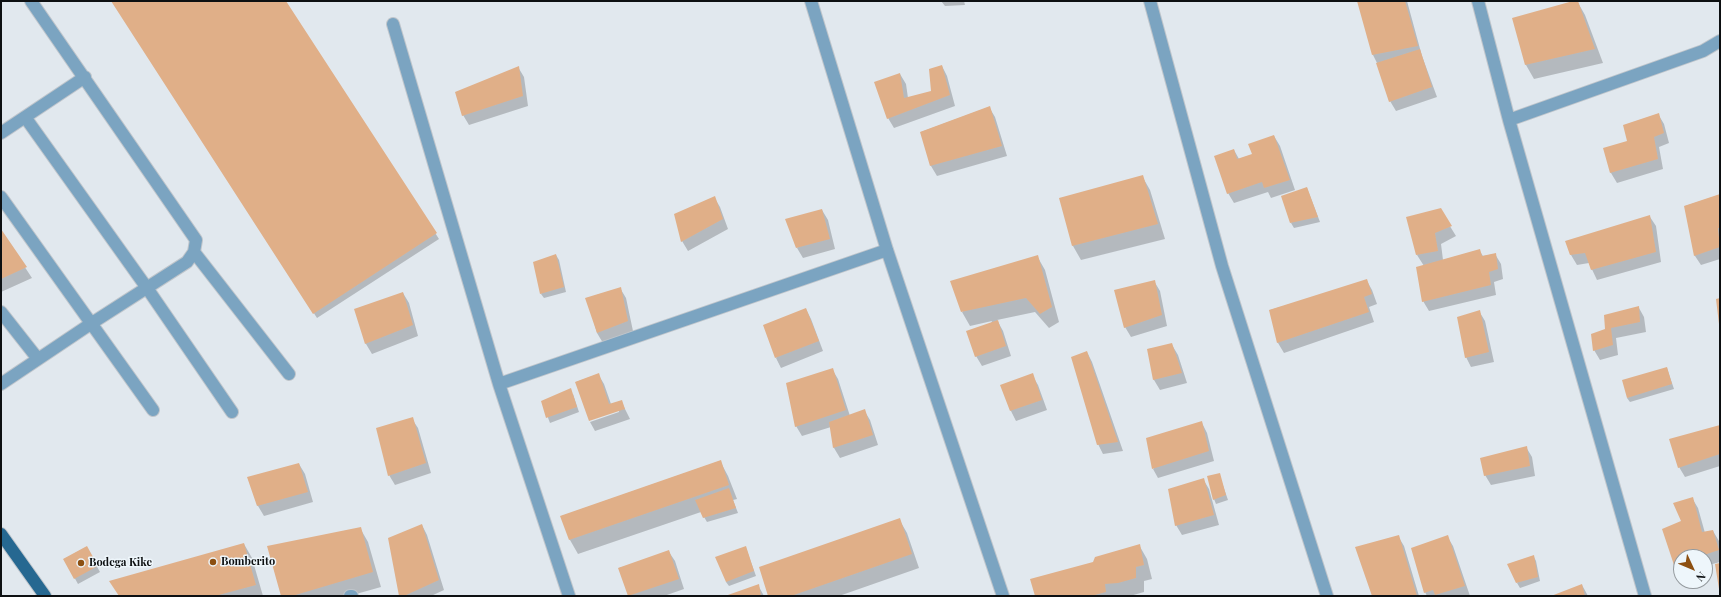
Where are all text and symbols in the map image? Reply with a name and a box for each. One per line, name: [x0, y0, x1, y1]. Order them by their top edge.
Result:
north arrow: [1673, 549, 1713, 589]
place label: Bomberito: [221, 555, 275, 569]
place label: Bodega Kike: [89, 556, 152, 570]
marker: Bomberito: [208, 557, 218, 567]
marker: Bodega Kike: [76, 558, 86, 568]
text: N: [1693, 569, 1709, 585]

